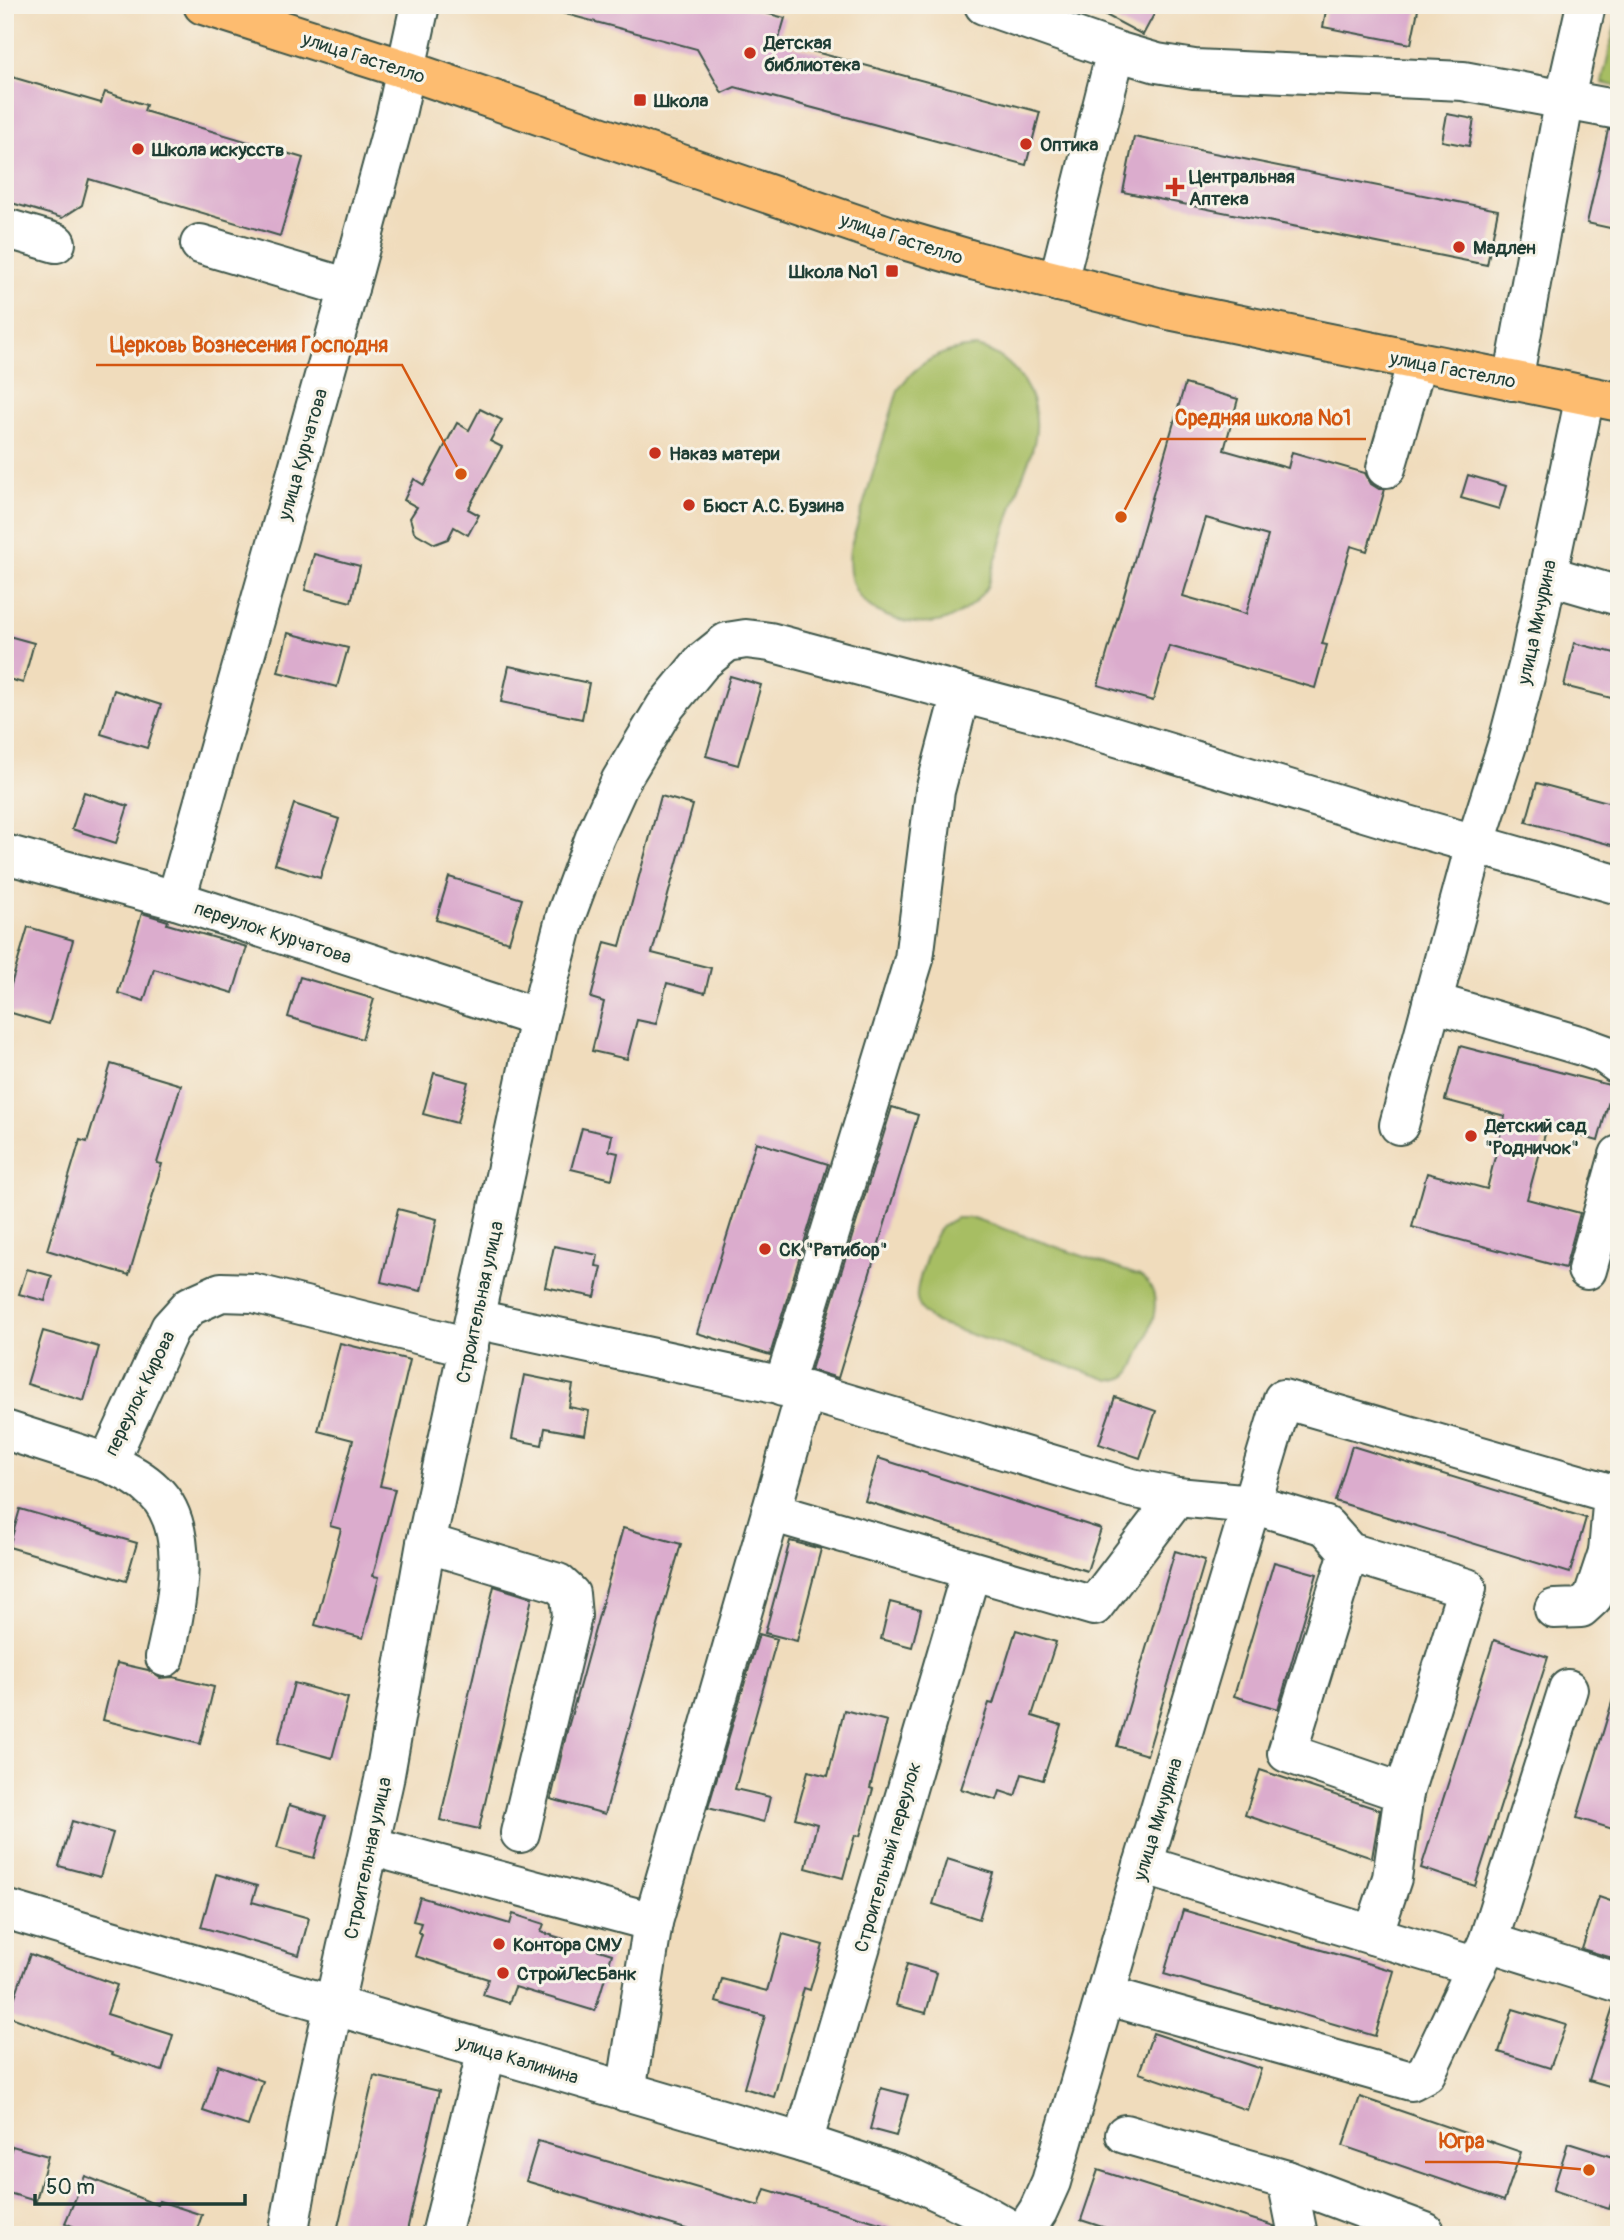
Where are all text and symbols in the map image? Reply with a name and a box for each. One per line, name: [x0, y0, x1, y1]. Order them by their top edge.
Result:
street label: улица Гастелло: [298, 26, 428, 89]
place label: Детская библиотека: [763, 31, 861, 77]
marker: Детская библиотека: [742, 45, 758, 61]
place label: Школа: [653, 89, 709, 113]
marker: Школа: [632, 92, 648, 108]
place label: Оптика: [1040, 133, 1099, 157]
marker: Оптика: [1018, 136, 1034, 152]
place label: Школа искусств: [151, 138, 284, 162]
marker: Школа искусств: [130, 141, 146, 157]
place label: Центральная Аптека: [1189, 165, 1295, 211]
marker: Центральная Аптека: [1167, 179, 1183, 195]
street label: улица Гастелло: [836, 207, 966, 270]
place label: Мадлен: [1473, 236, 1536, 260]
marker: Мадлен: [1451, 239, 1467, 255]
place label: Школа №1: [788, 260, 878, 284]
marker: Школа №1: [884, 263, 900, 279]
callout: Церковь Вознесения Господня: [96, 323, 402, 365]
text: Церковь Вознесения Господня: [110, 332, 388, 359]
street label: улица Гастелло: [1387, 346, 1518, 394]
street label: улица Курчатова: [272, 386, 333, 524]
callout: Средняя школа №1: [1161, 397, 1366, 439]
text: Средняя школа №1: [1175, 405, 1351, 432]
place label: Наказ матери: [669, 442, 780, 466]
marker: Наказ матери: [647, 445, 663, 461]
place label: Бюст А.С. Бузина: [703, 494, 844, 518]
marker: Бюст А.С. Бузина: [681, 497, 697, 513]
street label: улица Мичурина: [1512, 557, 1562, 688]
street label: переулок Курчатова: [191, 896, 355, 970]
place label: Детский сад "Родничок": [1484, 1114, 1587, 1160]
marker: Детский сад "Родничок": [1463, 1128, 1479, 1144]
street label: Строительная улица: [451, 1219, 509, 1385]
place label: СК "Ратибор": [779, 1238, 888, 1262]
marker: СК "Ратибор": [757, 1241, 773, 1257]
street label: переулок Кирова: [99, 1327, 181, 1460]
street label: улица Мичурина: [1128, 1755, 1188, 1884]
street label: Строительный переулок: [849, 1759, 927, 1955]
street label: Строительная улица: [339, 1775, 397, 1941]
place label: Контора СМУ: [513, 1933, 623, 1957]
marker: Контора СМУ: [491, 1936, 507, 1952]
place label: СтройЛесБанк: [517, 1962, 637, 1986]
marker: СтройЛесБанк: [495, 1965, 511, 1981]
street label: улица Калинина: [453, 2030, 582, 2090]
callout: Югра: [1425, 2120, 1498, 2162]
text: Югра: [1439, 2128, 1485, 2155]
scale bar: [35, 2163, 245, 2207]
text: 50 m: [46, 2174, 95, 2201]

